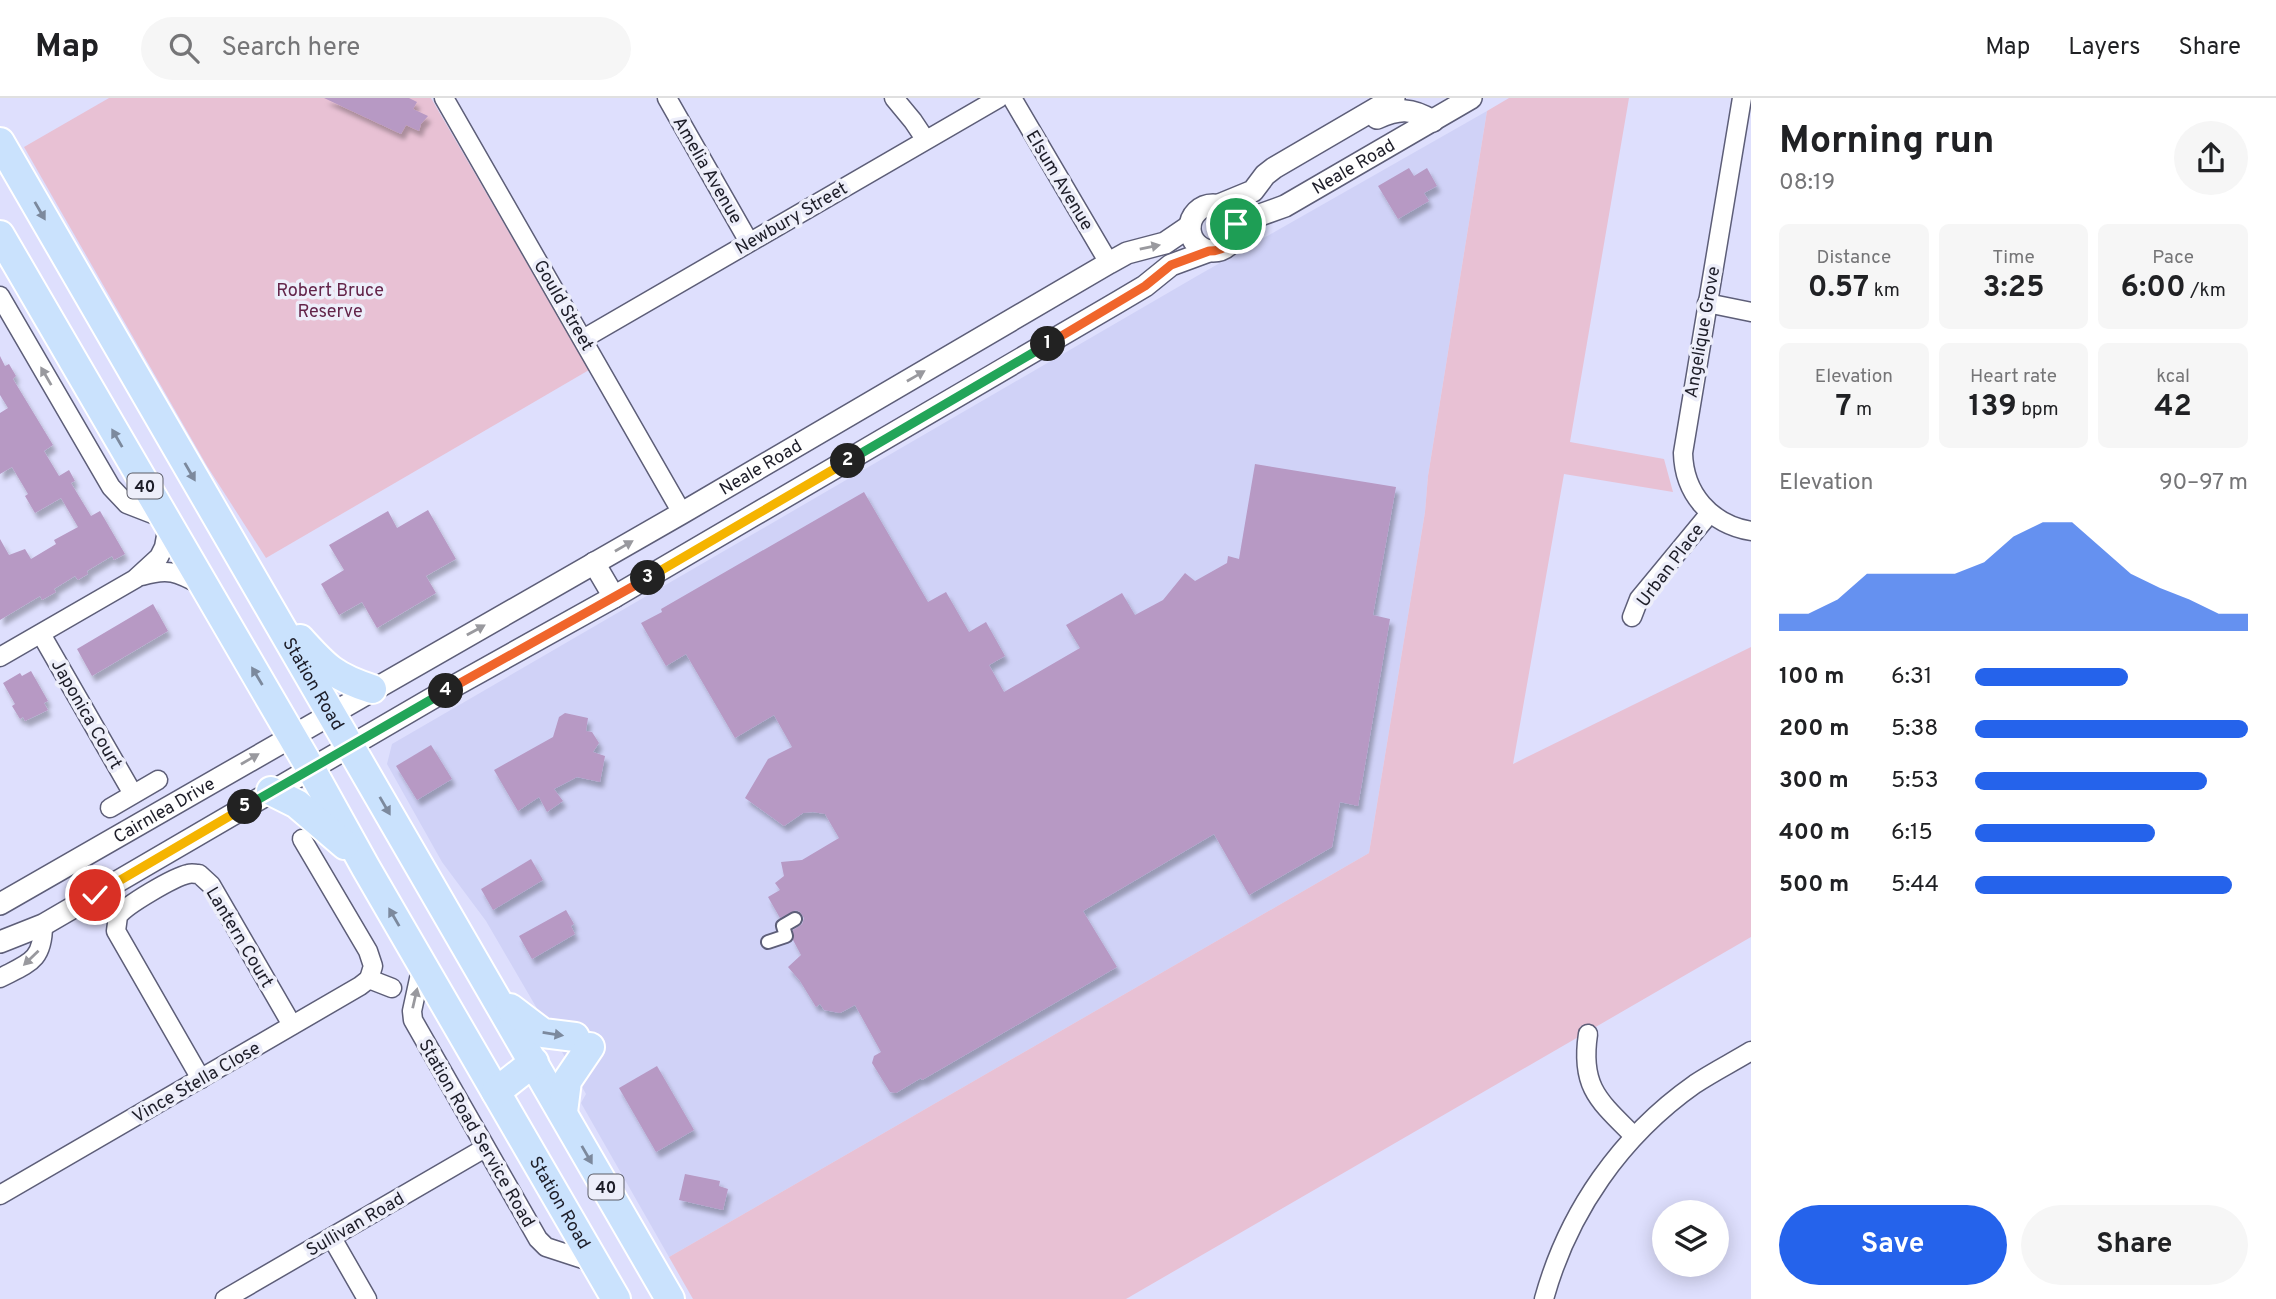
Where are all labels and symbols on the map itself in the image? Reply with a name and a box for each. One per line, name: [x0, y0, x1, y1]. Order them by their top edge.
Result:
street label: Amelia Avenue: [667, 113, 747, 228]
street label: Elsum Avenue: [1020, 126, 1098, 235]
street label: Neale Road: [1308, 135, 1400, 201]
street label: Newbury Street: [731, 178, 852, 261]
pin: [1206, 194, 1266, 254]
one-way arrow: [34, 202, 46, 221]
one-way arrow: [1139, 241, 1161, 252]
street label: Gould Street: [527, 256, 598, 355]
street label: Angelique Grove: [1681, 265, 1726, 400]
park label: Robert Bruce Reserve: [276, 280, 384, 324]
pin: 1: [1030, 327, 1066, 362]
one-way arrow: [41, 366, 53, 386]
one-way arrow: [906, 370, 925, 382]
one-way arrow: [111, 428, 123, 447]
street label: Neale Road: [716, 435, 807, 502]
pin: 2: [830, 444, 866, 478]
one-way arrow: [184, 462, 196, 482]
road number: 40: [128, 474, 162, 498]
street label: Urban Place: [1632, 520, 1710, 612]
one-way arrow: [615, 540, 634, 552]
pin: 3: [630, 560, 666, 596]
one-way arrow: [466, 624, 486, 636]
street label: Station Road: [277, 634, 348, 735]
street label: Japonica Court: [45, 656, 126, 774]
one-way arrow: [250, 667, 263, 686]
pin: 4: [428, 674, 464, 708]
one-way arrow: [240, 753, 260, 765]
street label: Cairnlea Drive: [110, 773, 220, 849]
pin: 5: [228, 790, 262, 824]
one-way arrow: [379, 796, 391, 815]
pin: [65, 865, 125, 925]
street label: Lantern Court: [200, 883, 278, 992]
one-way arrow: [388, 907, 400, 926]
one-way arrow: [23, 950, 40, 967]
one-way arrow: [410, 987, 421, 1009]
one-way arrow: [542, 1029, 564, 1040]
street label: Station Road Service Road: [412, 1035, 539, 1232]
street label: Vince Stella Close: [129, 1037, 265, 1129]
one-way arrow: [581, 1145, 593, 1165]
street label: Station Road: [523, 1153, 595, 1254]
road number: 40: [588, 1175, 624, 1200]
street label: Sullivan Road: [303, 1188, 409, 1263]

